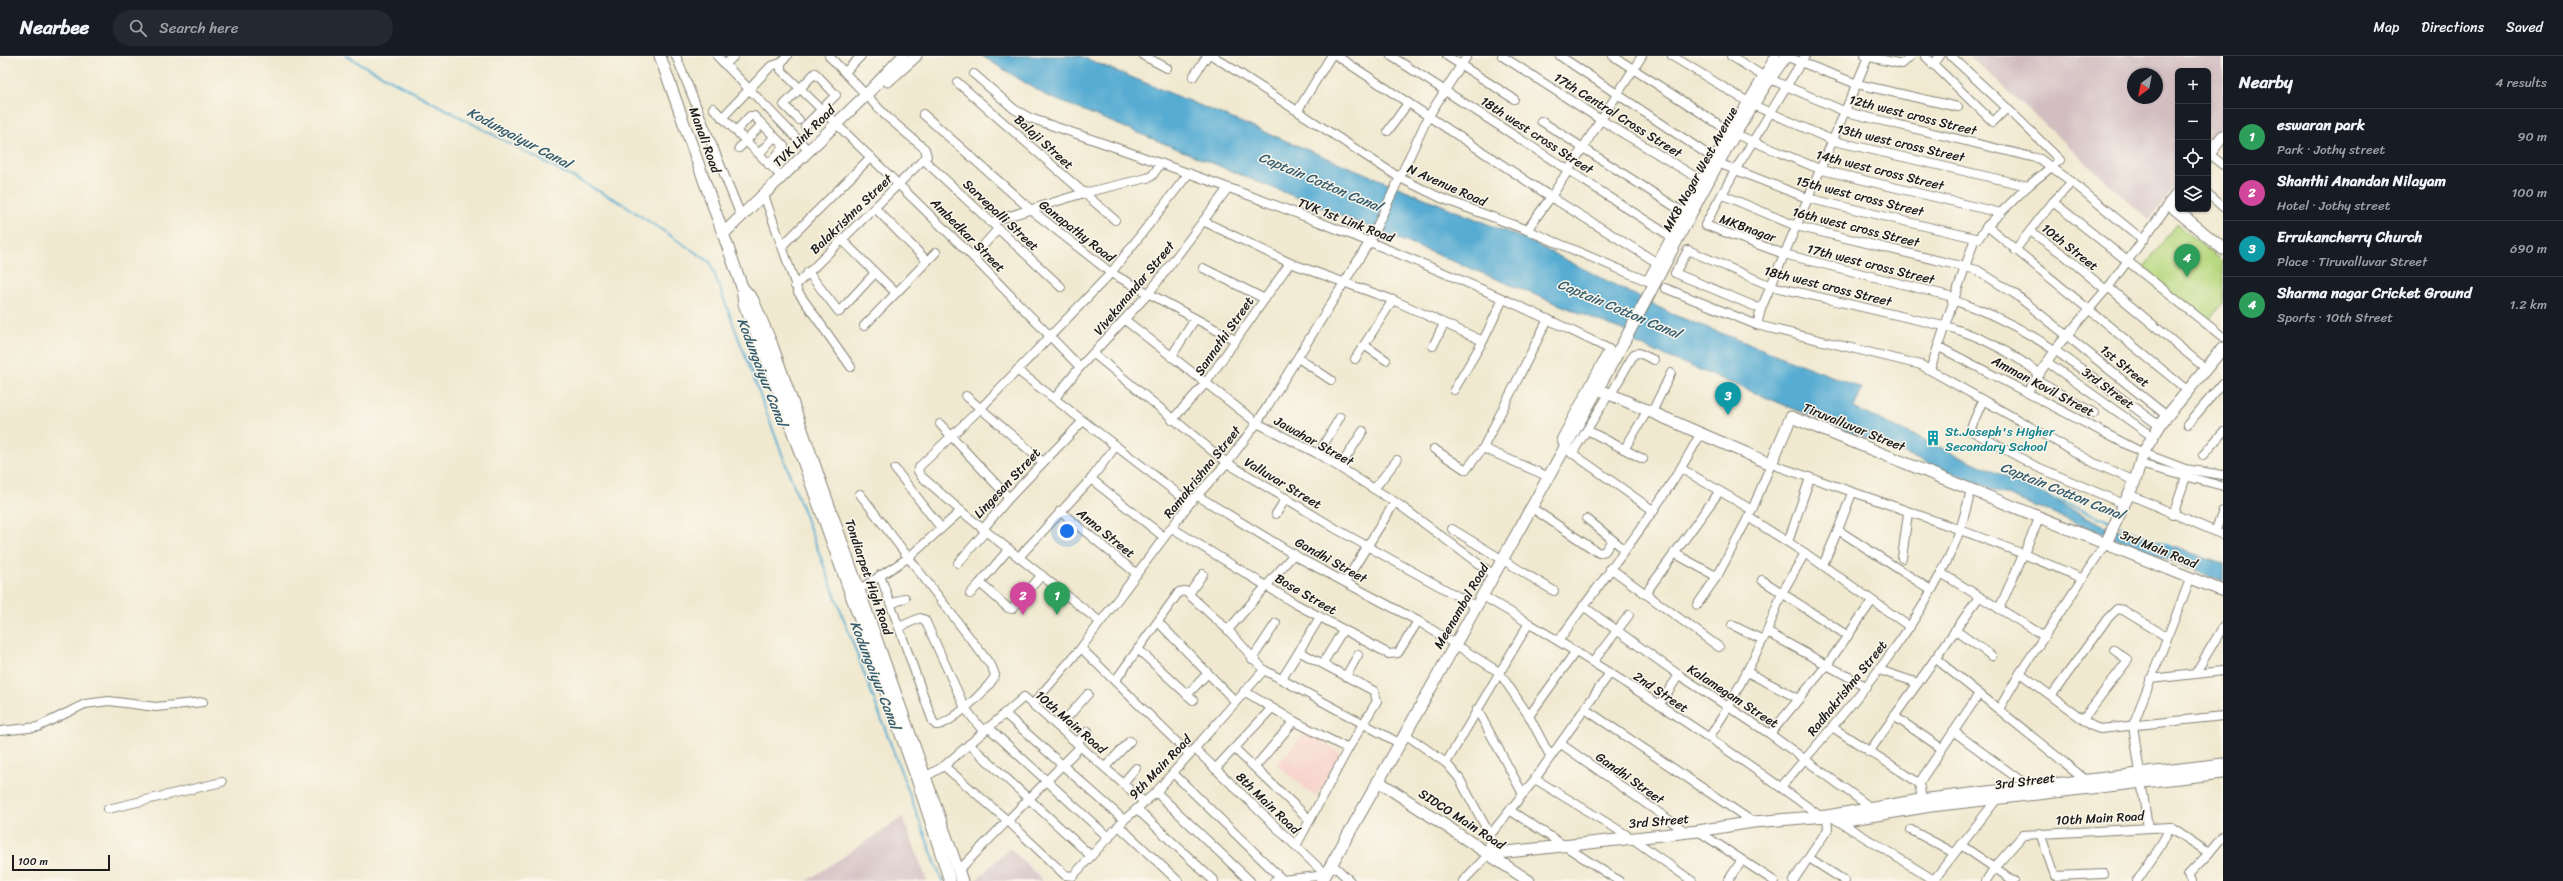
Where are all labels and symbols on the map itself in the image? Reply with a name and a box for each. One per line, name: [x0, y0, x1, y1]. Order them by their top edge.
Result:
street label: 17th Central Cross Street: [1549, 66, 1687, 164]
north arrow: [2127, 68, 2163, 104]
street label: 12th west cross Street: [1847, 88, 1980, 142]
street label: 18th west cross Street: [1476, 90, 1599, 181]
street label: TVK Link Road: [767, 98, 842, 173]
water label: Kodungaiyur Canal: [463, 100, 578, 177]
street label: MKB Nagar West Avenue: [1656, 102, 1744, 236]
street label: Manali Road: [682, 104, 728, 178]
street label: Balaji Street: [1009, 109, 1079, 175]
street label: 13th west cross Street: [1835, 117, 1968, 169]
street label: 14th west cross Street: [1814, 143, 1947, 197]
water label: Captain Cotton Canal: [1255, 145, 1388, 220]
street label: N Avenue Road: [1403, 157, 1492, 213]
street label: Balakrishna Street: [804, 168, 898, 260]
street label: 15th west cross Street: [1794, 169, 1927, 223]
street label: Sarvepalli Street: [957, 173, 1045, 257]
street label: Ambedkar Street: [924, 191, 1011, 278]
street label: TVK 1st Link Road: [1294, 191, 1399, 249]
street label: Ganapathy Road: [1034, 194, 1121, 269]
street label: 16th west cross Street: [1790, 200, 1923, 254]
street label: MKBnagar: [1716, 207, 1780, 249]
street label: 10th Street: [2036, 217, 2104, 277]
street label: Vivekanandar Street: [1087, 235, 1181, 340]
street label: 17th west cross Street: [1805, 237, 1938, 291]
pin: 4: [2174, 244, 2200, 277]
street label: 18th west cross Street: [1762, 259, 1895, 313]
water label: Captain Cotton Canal: [1554, 272, 1687, 347]
street label: Sannathi Street: [1188, 291, 1260, 380]
water label: Kodungaiyur Canal: [730, 314, 795, 433]
street label: 1st Street: [2095, 339, 2155, 394]
street label: Amman Kovil Street: [1987, 349, 2099, 423]
street label: 3rd Street: [2077, 361, 2139, 415]
pin: 3: [1715, 382, 1741, 415]
street label: Tiruvalluvar Street: [1799, 396, 1909, 458]
street label: Jawahar Street: [1269, 409, 1359, 473]
street label: Ramakrishna Street: [1157, 420, 1247, 523]
place label: St.Joseph's Higher Secondary School: [1945, 420, 2055, 458]
building icon: St.Joseph's Higher Secondary School: [1924, 429, 1942, 447]
street label: Lingesan Street: [968, 442, 1046, 524]
street label: Valluvar Street: [1240, 451, 1327, 515]
water label: Captain Cotton Canal: [1996, 455, 2130, 528]
street label: Anna Street: [1071, 501, 1141, 564]
street label: Tondiarpet High Road: [838, 516, 900, 639]
your location: [1057, 521, 1077, 541]
street label: 3rd Main Road: [2117, 523, 2202, 575]
street label: Gandhi Street: [1291, 531, 1372, 590]
street label: Meenambal Road: [1427, 558, 1496, 653]
street label: Bose Street: [1271, 567, 1342, 621]
pin: 2: [1010, 582, 1036, 615]
pin: 1: [1044, 582, 1070, 615]
water label: Kodungaiyur Canal: [843, 617, 908, 736]
street label: Radhakrishna Street: [1801, 635, 1893, 741]
street label: Kalamegam Street: [1683, 658, 1784, 734]
street label: 2nd Street: [1629, 665, 1694, 719]
street label: 10th Main Road: [1030, 684, 1113, 760]
street label: 9th Main Road: [1123, 728, 1198, 805]
street label: Gandhi Street: [1591, 746, 1670, 811]
street label: 8th Main Road: [1230, 766, 1307, 841]
street label: 3rd Street: [1994, 766, 2057, 796]
street label: SIDCO Main Road: [1414, 782, 1511, 856]
street label: 10th Main Road: [2055, 804, 2146, 832]
street label: 3rd Street: [1628, 807, 1690, 835]
scale bar: [12, 853, 110, 872]

